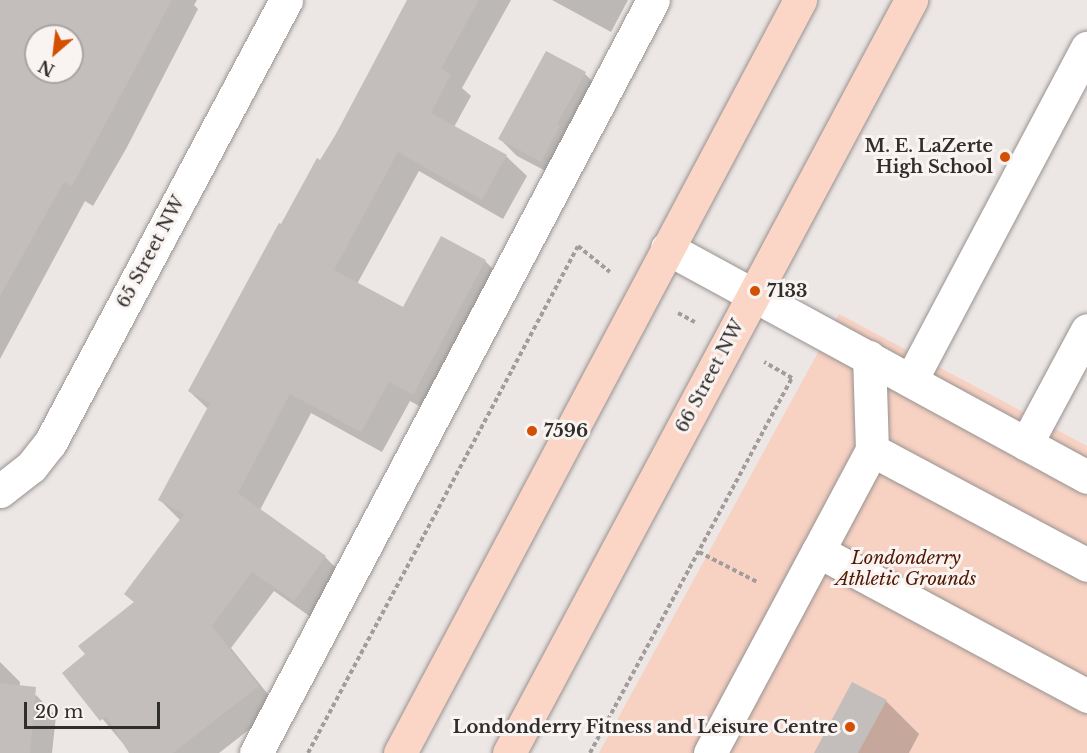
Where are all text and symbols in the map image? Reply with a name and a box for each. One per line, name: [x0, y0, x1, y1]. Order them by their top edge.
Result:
north arrow: [24, 24, 84, 84]
text: N: [35, 56, 58, 80]
place label: M. E. LaZerte High School: [865, 136, 993, 178]
marker: M. E. LaZerte High School: [998, 150, 1012, 164]
street label: 65 Street NW: [112, 192, 190, 312]
place label: 7133: [767, 280, 807, 302]
marker: 7133: [748, 284, 762, 298]
street label: 66 Street NW: [671, 316, 749, 436]
place label: 7596: [544, 420, 588, 442]
marker: 7596: [525, 424, 539, 438]
park label: Londonderry Athletic Grounds: [836, 548, 976, 590]
scale bar: [27, 690, 164, 728]
text: 20 m: [35, 701, 83, 723]
place label: Londonderry Fitness and Leisure Centre: [452, 716, 838, 738]
marker: Londonderry Fitness and Leisure Centre: [843, 720, 857, 734]

